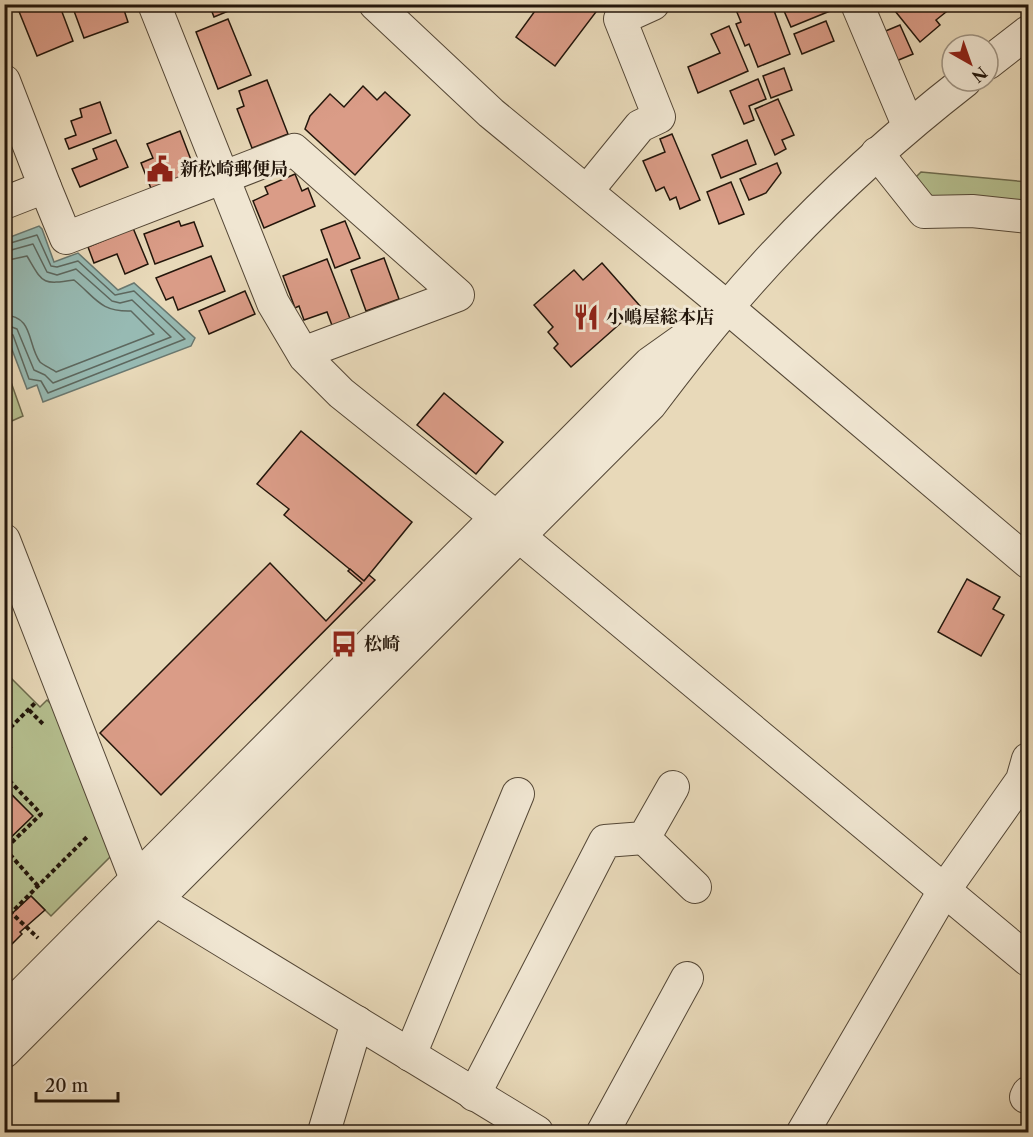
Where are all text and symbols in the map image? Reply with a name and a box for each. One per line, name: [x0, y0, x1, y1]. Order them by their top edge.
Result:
north arrow: [940, 33, 1000, 93]
text: N: [968, 62, 991, 87]
public building icon: 新松崎郵便局: [145, 154, 175, 184]
place label: 新松崎郵便局: [180, 158, 288, 180]
restaurant icon: 小嶋屋総本店: [571, 302, 601, 332]
place label: 小嶋屋総本店: [606, 306, 714, 328]
bus stop icon: 松崎: [329, 629, 359, 659]
place label: 松崎: [364, 633, 400, 655]
scale bar: [36, 1065, 118, 1103]
text: 20 m: [45, 1075, 89, 1097]

